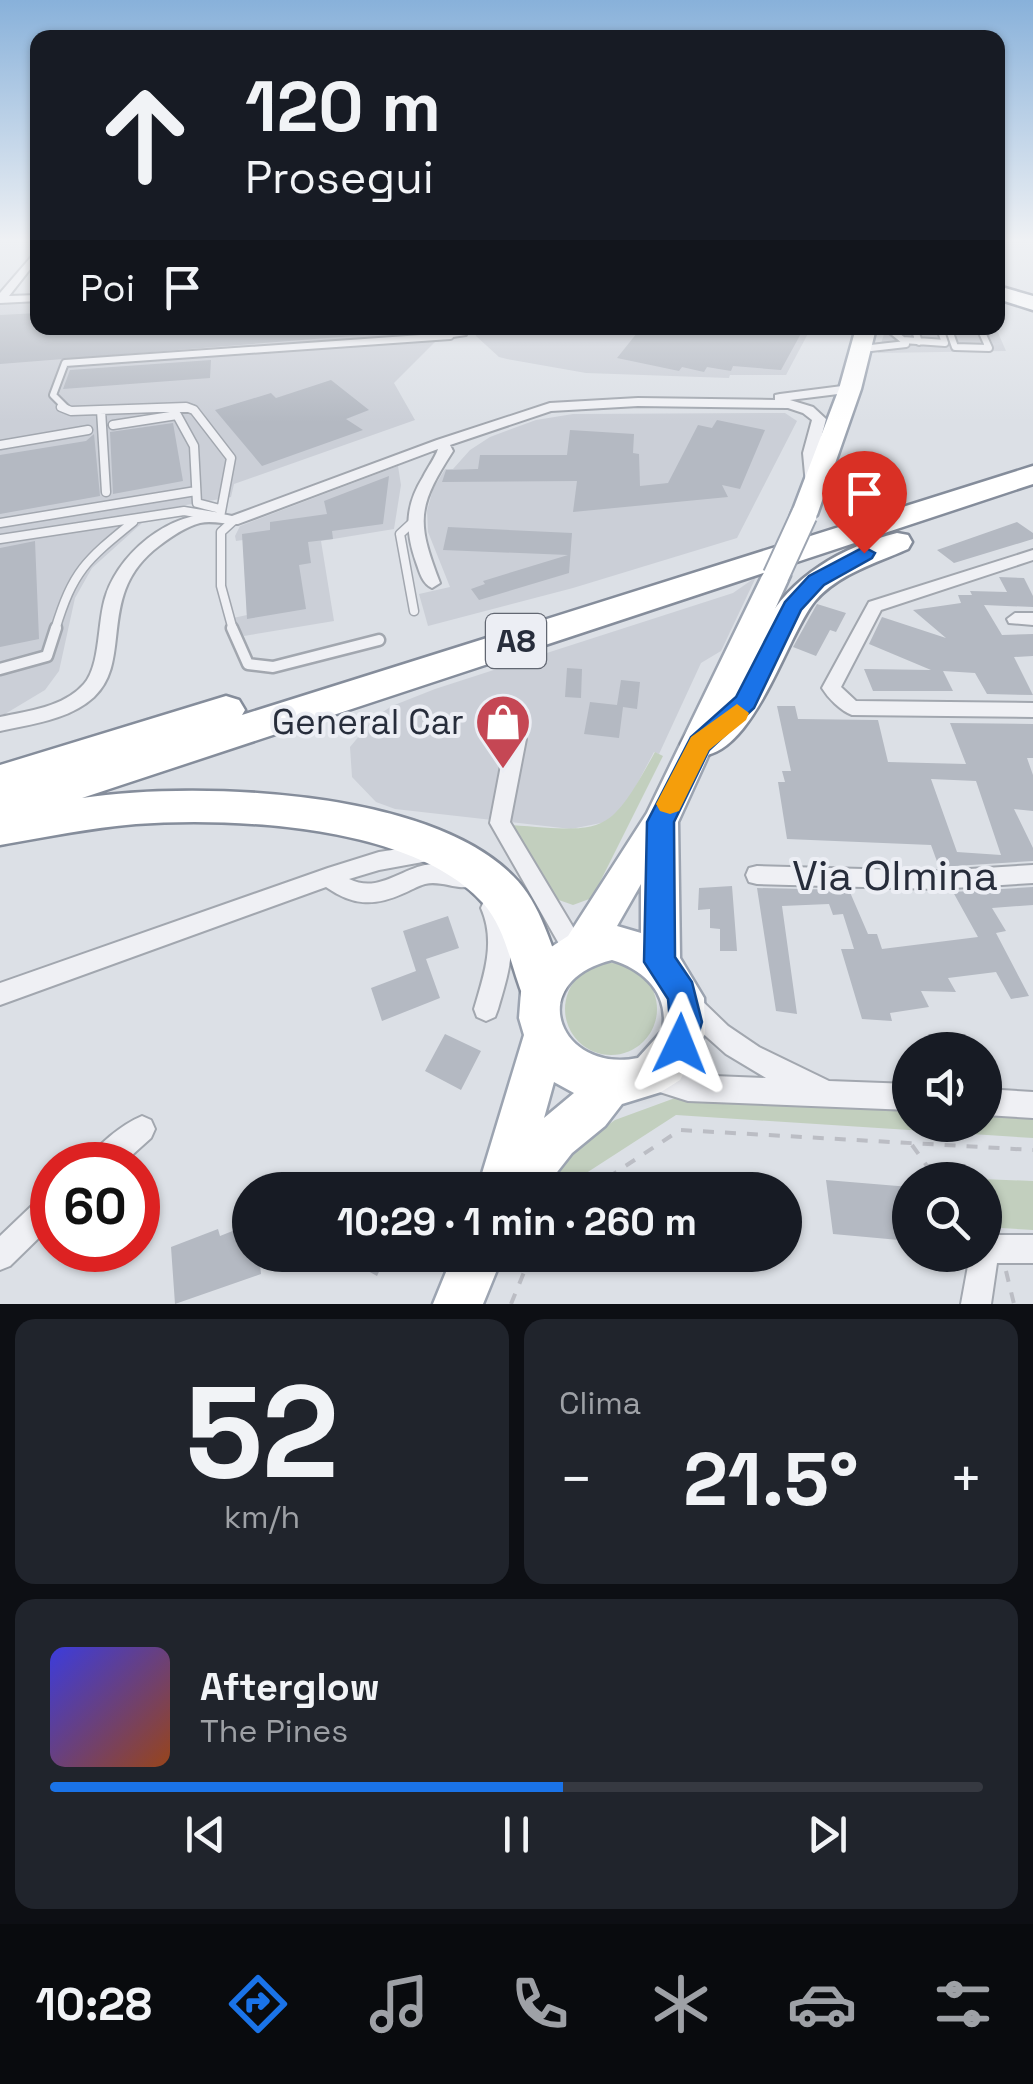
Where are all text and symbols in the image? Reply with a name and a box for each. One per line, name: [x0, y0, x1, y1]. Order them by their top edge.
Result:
text: 120 m: [245, 62, 441, 151]
icon: ahead: [80, 70, 210, 200]
text: Prosegui: [245, 149, 434, 206]
icon: arrive: [155, 260, 210, 315]
text: Poi: [80, 264, 135, 312]
pin: [822, 451, 907, 554]
icon: arrive: [837, 466, 892, 521]
road number: A8: [486, 614, 546, 668]
shop icon: General Car: [473, 692, 533, 771]
place label: General Car: [272, 700, 464, 744]
street label: Via Olmina: [792, 849, 998, 902]
position arrow: [628, 992, 732, 1096]
map controls: [892, 1032, 1002, 1272]
button: sound: [892, 1032, 1002, 1142]
speed limit sign: 60: [30, 1142, 160, 1272]
button: search: [892, 1162, 1002, 1272]
text: 10:29 · 1 min · 260 m: [337, 1198, 697, 1246]
text: 52: [185, 1349, 339, 1515]
text: Clima: [559, 1383, 641, 1423]
text: 21.5°: [683, 1431, 859, 1527]
text: −: [559, 1444, 593, 1514]
text: +: [949, 1444, 983, 1514]
text: km/h: [224, 1497, 300, 1537]
text: Afterglow: [200, 1663, 380, 1711]
text: The Pines: [200, 1711, 348, 1751]
icon: previous: [178, 1807, 233, 1862]
icon: pause: [489, 1807, 544, 1862]
icon: next: [800, 1807, 855, 1862]
icon: directions: [223, 1969, 293, 2039]
icon: music: [364, 1969, 434, 2039]
icon: phone: [505, 1969, 575, 2039]
icon: climate: [646, 1969, 716, 2039]
icon: car: [787, 1969, 857, 2039]
icon: filters: [928, 1969, 998, 2039]
text: 10:28: [35, 1976, 152, 2033]

